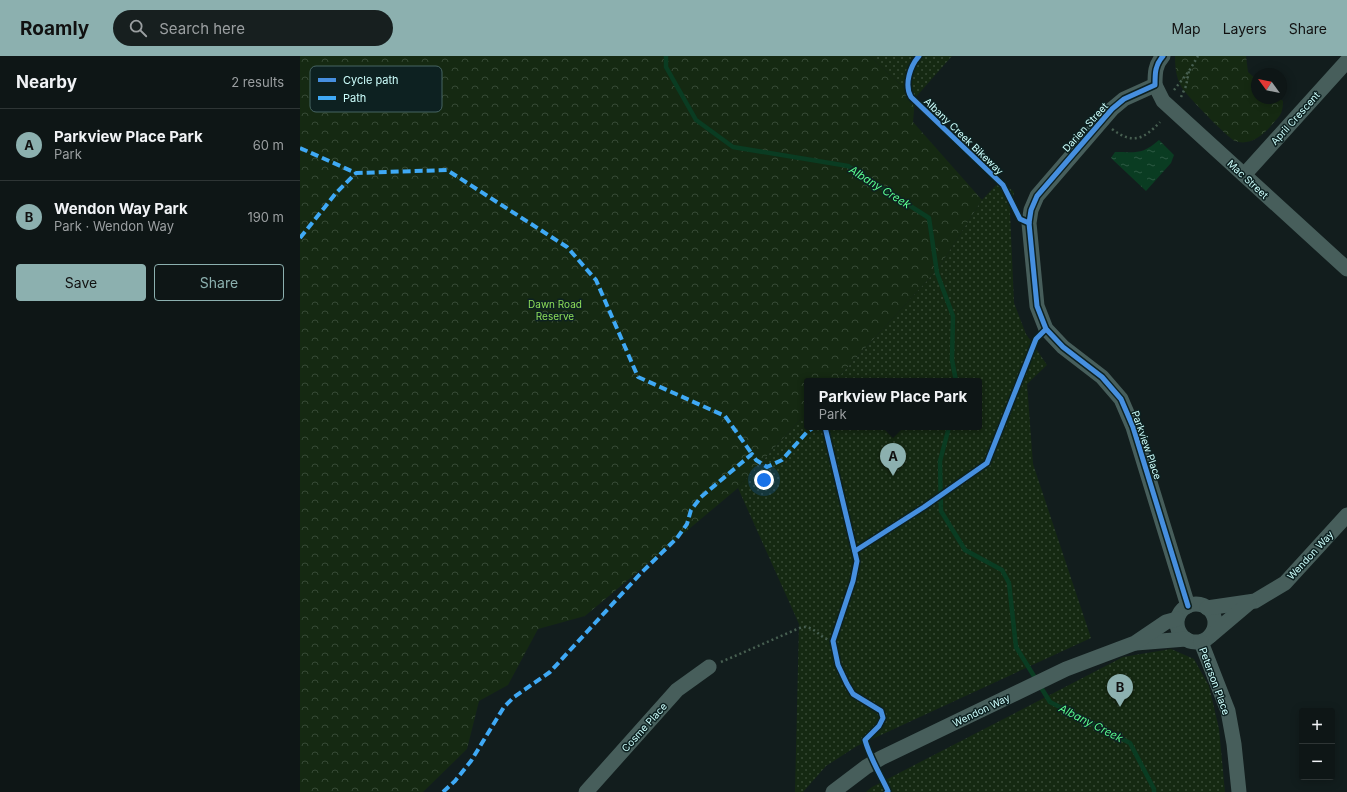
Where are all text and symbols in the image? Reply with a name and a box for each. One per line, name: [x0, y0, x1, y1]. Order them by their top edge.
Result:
search box: [113, 10, 393, 46]
text: Roamly: [20, 17, 89, 40]
icon: search: [127, 17, 149, 39]
text: Search here: [159, 19, 245, 38]
text: Map: [1172, 20, 1201, 37]
text: Layers: [1223, 20, 1267, 37]
text: Share: [1289, 20, 1327, 37]
legend: [310, 66, 442, 112]
north arrow: [1251, 68, 1287, 104]
text: Nearby: [16, 72, 77, 92]
text: Cycle path: [343, 73, 399, 87]
text: 2 results: [231, 74, 284, 90]
street label: April Crescent: [1268, 88, 1322, 147]
text: Path: [343, 91, 366, 105]
street label: Albany Creek Bikeway: [922, 95, 1006, 177]
street label: Darien Street: [1060, 99, 1111, 154]
text: Parkview Place Park: [54, 127, 203, 146]
text: A: [24, 137, 34, 153]
text: 60 m: [253, 137, 284, 153]
text: Park: [54, 146, 82, 162]
street label: Mac Street: [1225, 157, 1271, 201]
water label: Albany Creek: [846, 162, 914, 212]
text: Wendon Way Park: [54, 199, 188, 218]
text: B: [25, 209, 33, 225]
text: 190 m: [247, 209, 284, 225]
text: Park · Wendon Way: [54, 218, 174, 234]
button: Save: [16, 264, 146, 301]
button: Share: [154, 264, 284, 301]
park label: Dawn Road Reserve: [528, 298, 582, 322]
popup: [804, 378, 982, 430]
text: Parkview Place Park: [819, 387, 967, 406]
text: Park: [819, 406, 847, 422]
street label: Parkview Place: [1130, 409, 1164, 481]
pin: A: [880, 443, 906, 476]
your location: [754, 470, 774, 490]
street label: Wendon Way: [1284, 528, 1336, 582]
street label: Peterson Place: [1197, 646, 1233, 717]
pin: B: [1107, 674, 1133, 707]
street label: Wendon Way: [950, 691, 1012, 729]
street label: Cosme Place: [619, 700, 669, 754]
water label: Albany Creek: [1056, 700, 1126, 746]
map controls: [1299, 708, 1335, 780]
button: +: [1299, 708, 1335, 744]
button: −: [1299, 744, 1335, 780]

